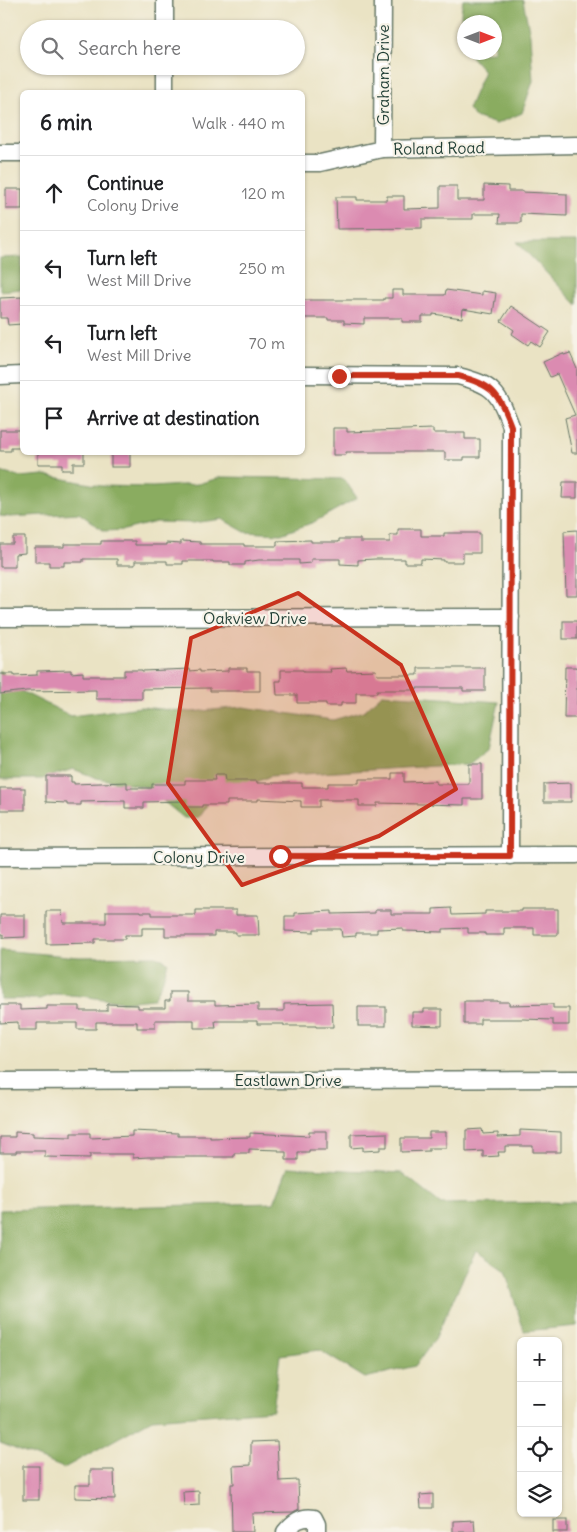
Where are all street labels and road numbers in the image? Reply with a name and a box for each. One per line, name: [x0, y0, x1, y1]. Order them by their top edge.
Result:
street label: Graham Drive: [373, 24, 393, 126]
street label: Roland Road: [393, 137, 485, 159]
street label: Oakview Drive: [203, 608, 307, 628]
street label: Colony Drive: [153, 847, 245, 867]
street label: Eastlawn Drive: [234, 1070, 342, 1090]

